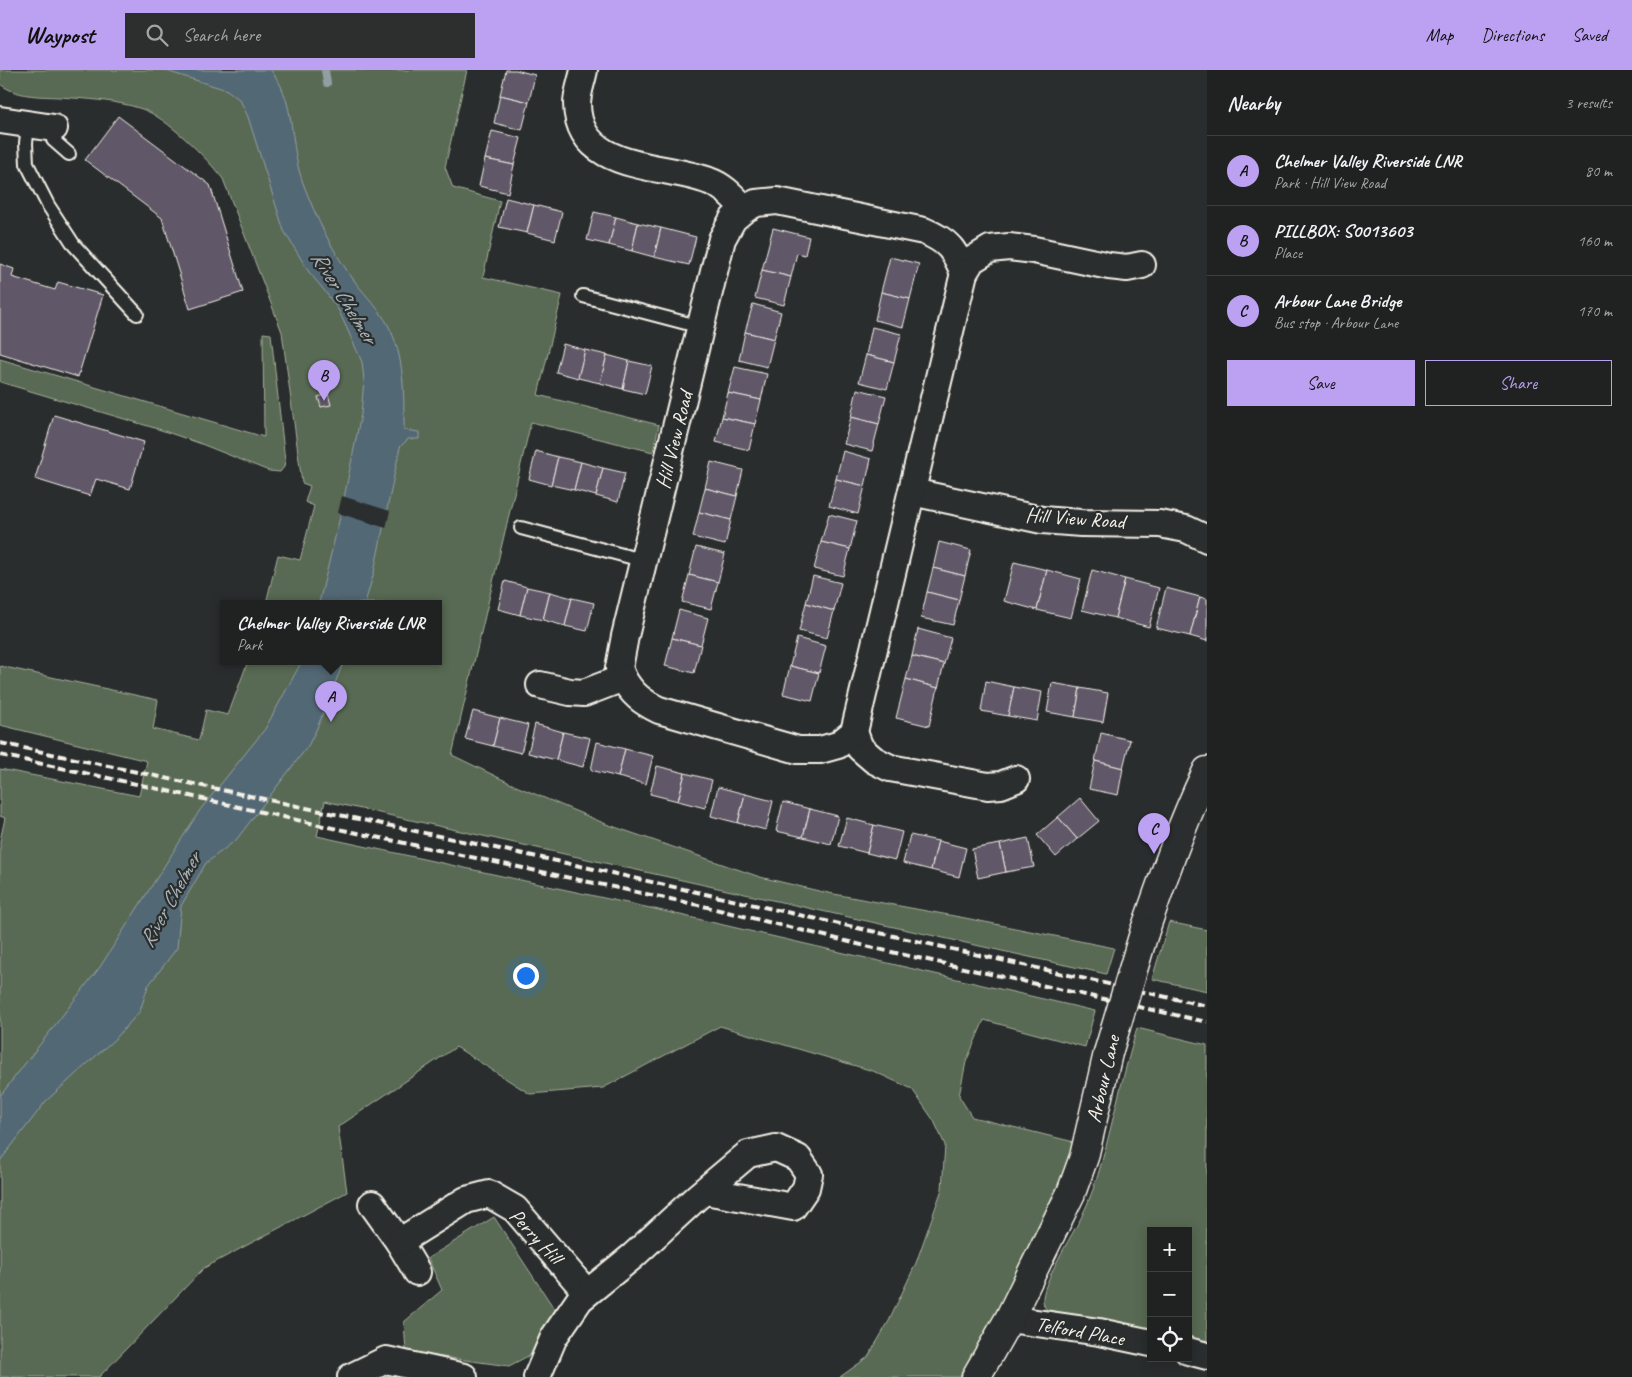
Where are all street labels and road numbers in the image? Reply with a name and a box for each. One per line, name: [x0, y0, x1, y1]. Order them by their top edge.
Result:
street label: Hill View Road: [649, 385, 700, 491]
street label: Hill View Road: [1024, 502, 1129, 535]
street label: Arbour Lane: [1080, 1031, 1126, 1125]
street label: Perry Hill: [504, 1203, 570, 1272]
street label: Telford Place: [1034, 1310, 1128, 1352]

